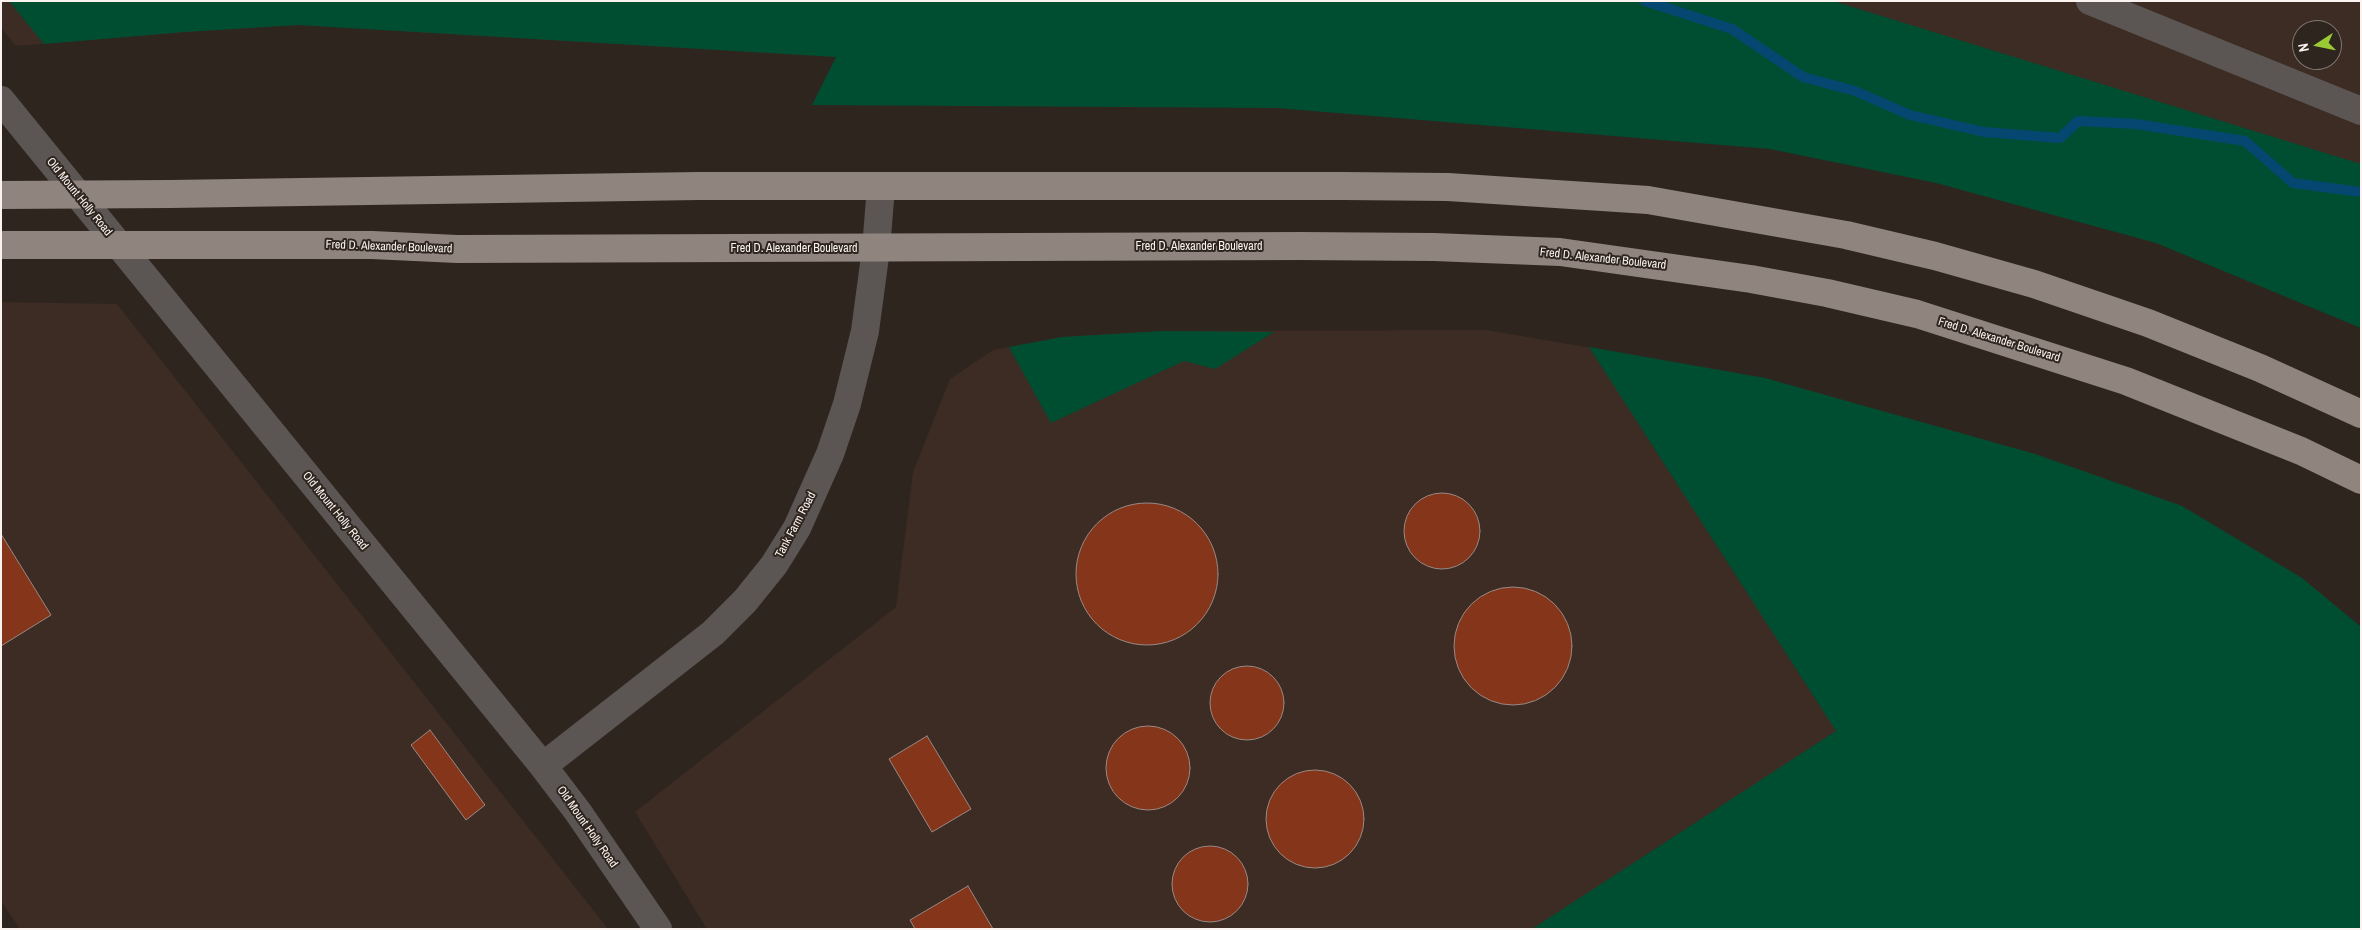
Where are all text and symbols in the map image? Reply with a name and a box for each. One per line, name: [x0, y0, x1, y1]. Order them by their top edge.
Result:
north arrow: [2292, 20, 2342, 70]
text: N: [2294, 42, 2313, 53]
street label: Old Mount Holly Road: [43, 155, 115, 239]
street label: Fred D. Alexander Boulevard: [325, 238, 453, 256]
street label: Fred D. Alexander Boulevard: [1136, 240, 1262, 254]
street label: Fred D. Alexander Boulevard: [731, 242, 857, 256]
street label: Fred D. Alexander Boulevard: [1539, 245, 1667, 273]
street label: Fred D. Alexander Boulevard: [1936, 315, 2062, 365]
street label: Old Mount Holly Road: [299, 469, 371, 553]
street label: Tank Farm Road: [773, 490, 819, 560]
street label: Old Mount Holly Road: [553, 783, 621, 871]

